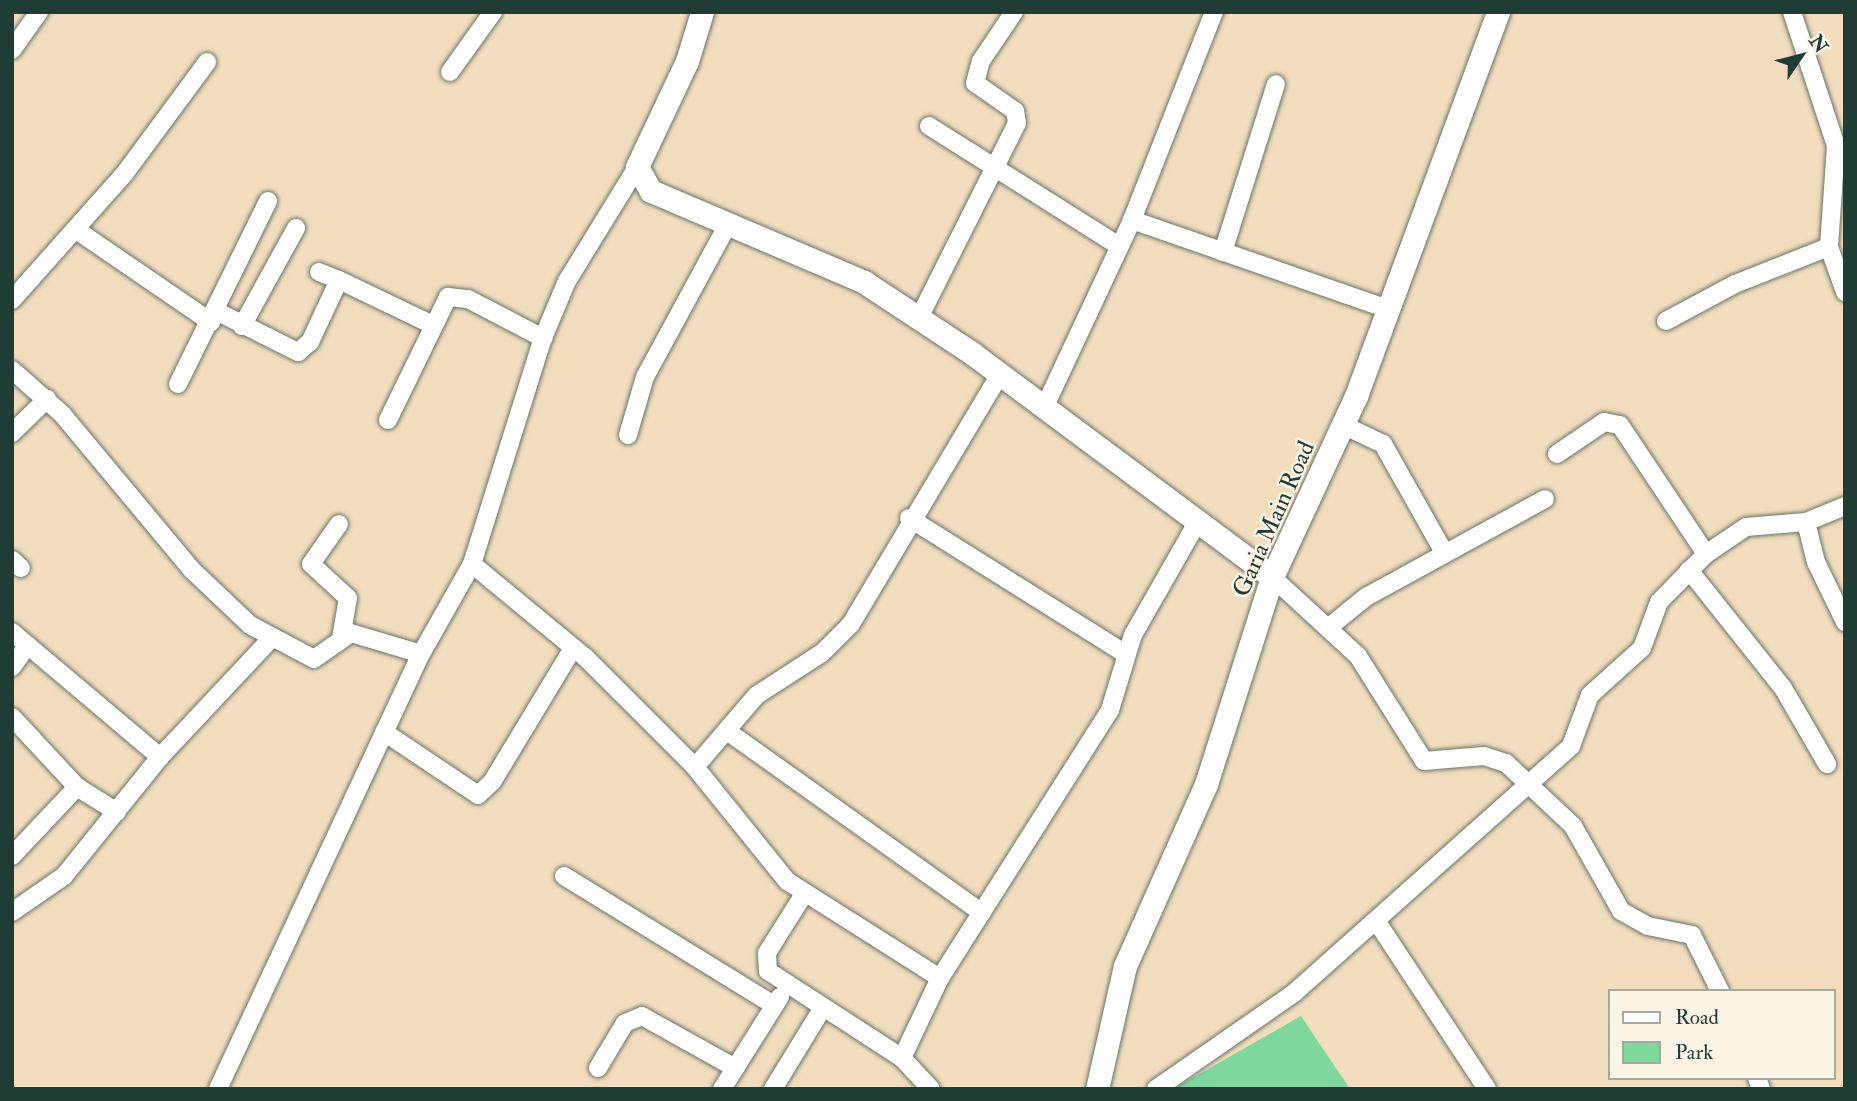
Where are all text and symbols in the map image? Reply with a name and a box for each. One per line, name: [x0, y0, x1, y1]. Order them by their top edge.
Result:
north arrow: [1766, 21, 1836, 91]
text: N: [1803, 30, 1833, 58]
street label: Garia Main Road: [1227, 437, 1321, 601]
legend: [1608, 989, 1836, 1080]
text: Road: [1675, 1004, 1719, 1031]
text: Park: [1675, 1039, 1713, 1066]

